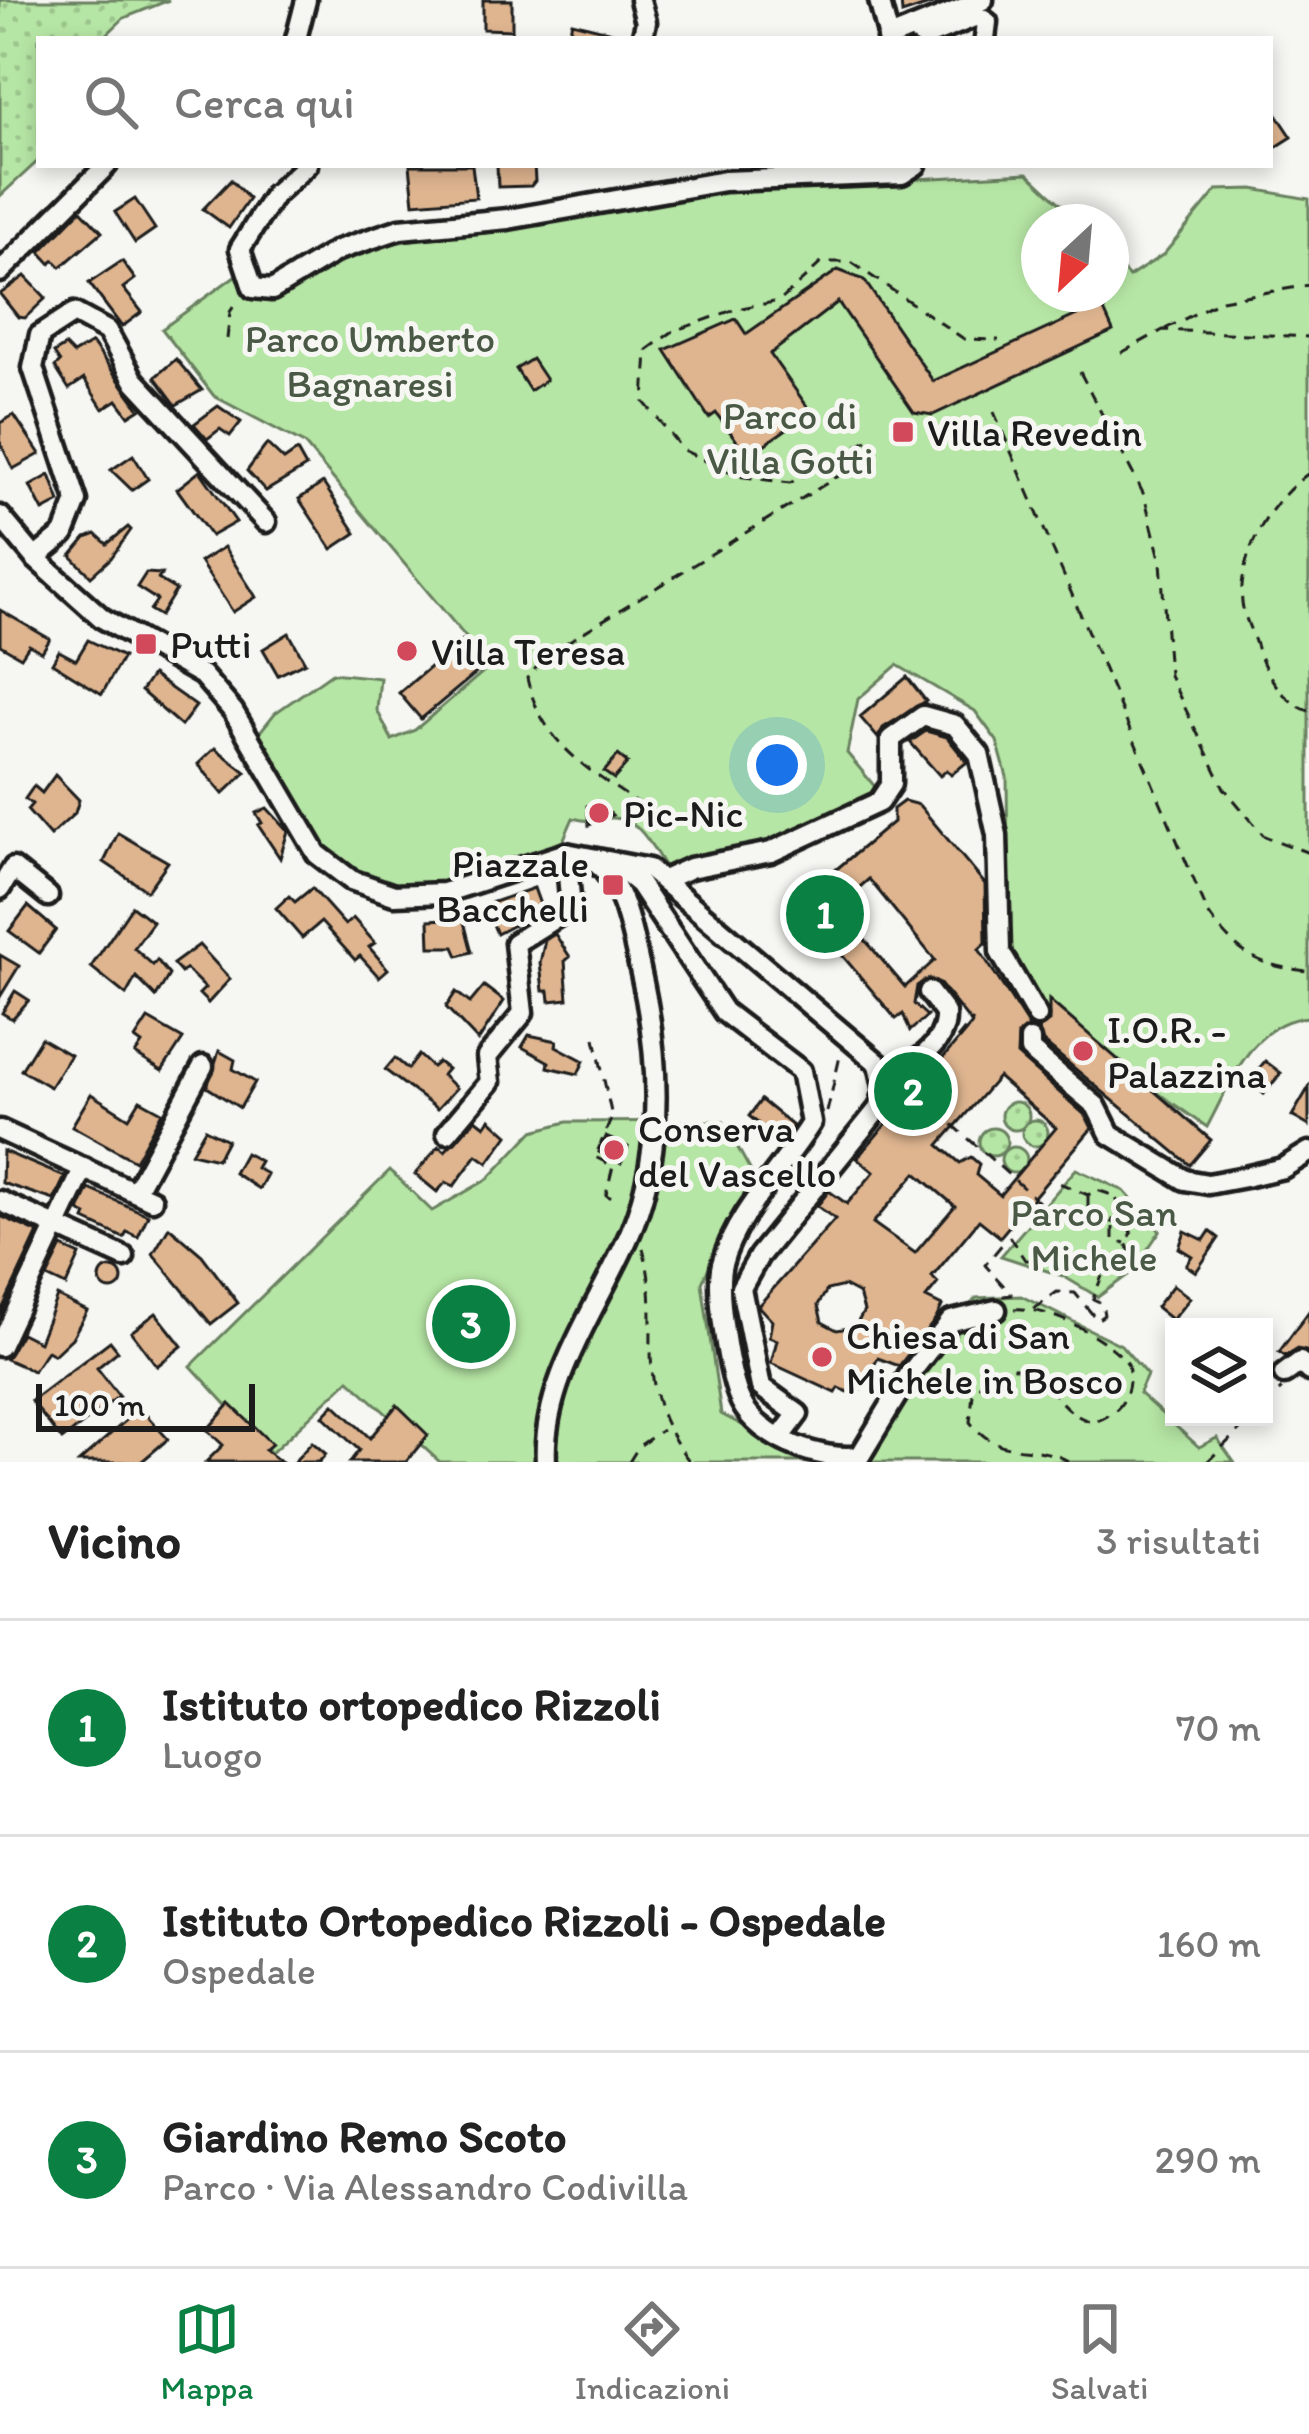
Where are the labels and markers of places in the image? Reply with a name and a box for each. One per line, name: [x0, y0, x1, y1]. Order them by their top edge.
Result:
place label: Villa Revedin: [927, 409, 1142, 456]
marker: Villa Revedin: [890, 419, 916, 445]
place label: Putti: [170, 621, 252, 668]
place label: Villa Teresa: [431, 628, 625, 675]
marker: Putti: [133, 631, 159, 657]
marker: Villa Teresa: [394, 638, 420, 664]
place label: Pic-Nic: [623, 790, 743, 837]
marker: Pic-Nic: [586, 800, 612, 826]
place label: Piazzale Bacchelli: [436, 840, 589, 932]
pin: 1: [786, 869, 864, 959]
marker: Piazzale Bacchelli: [600, 872, 626, 898]
place label: I.O.R. - Palazzina: [1107, 1006, 1267, 1098]
marker: I.O.R. - Palazzina: [1070, 1038, 1096, 1064]
pin: 2: [874, 1046, 952, 1136]
place label: Conserva del Vascello: [638, 1105, 837, 1197]
marker: Conserva del Vascello: [601, 1137, 627, 1163]
pin: 3: [432, 1279, 510, 1369]
place label: Chiesa di San Michele in Bosco: [846, 1312, 1123, 1404]
marker: Chiesa di San Michele in Bosco: [809, 1344, 835, 1370]

